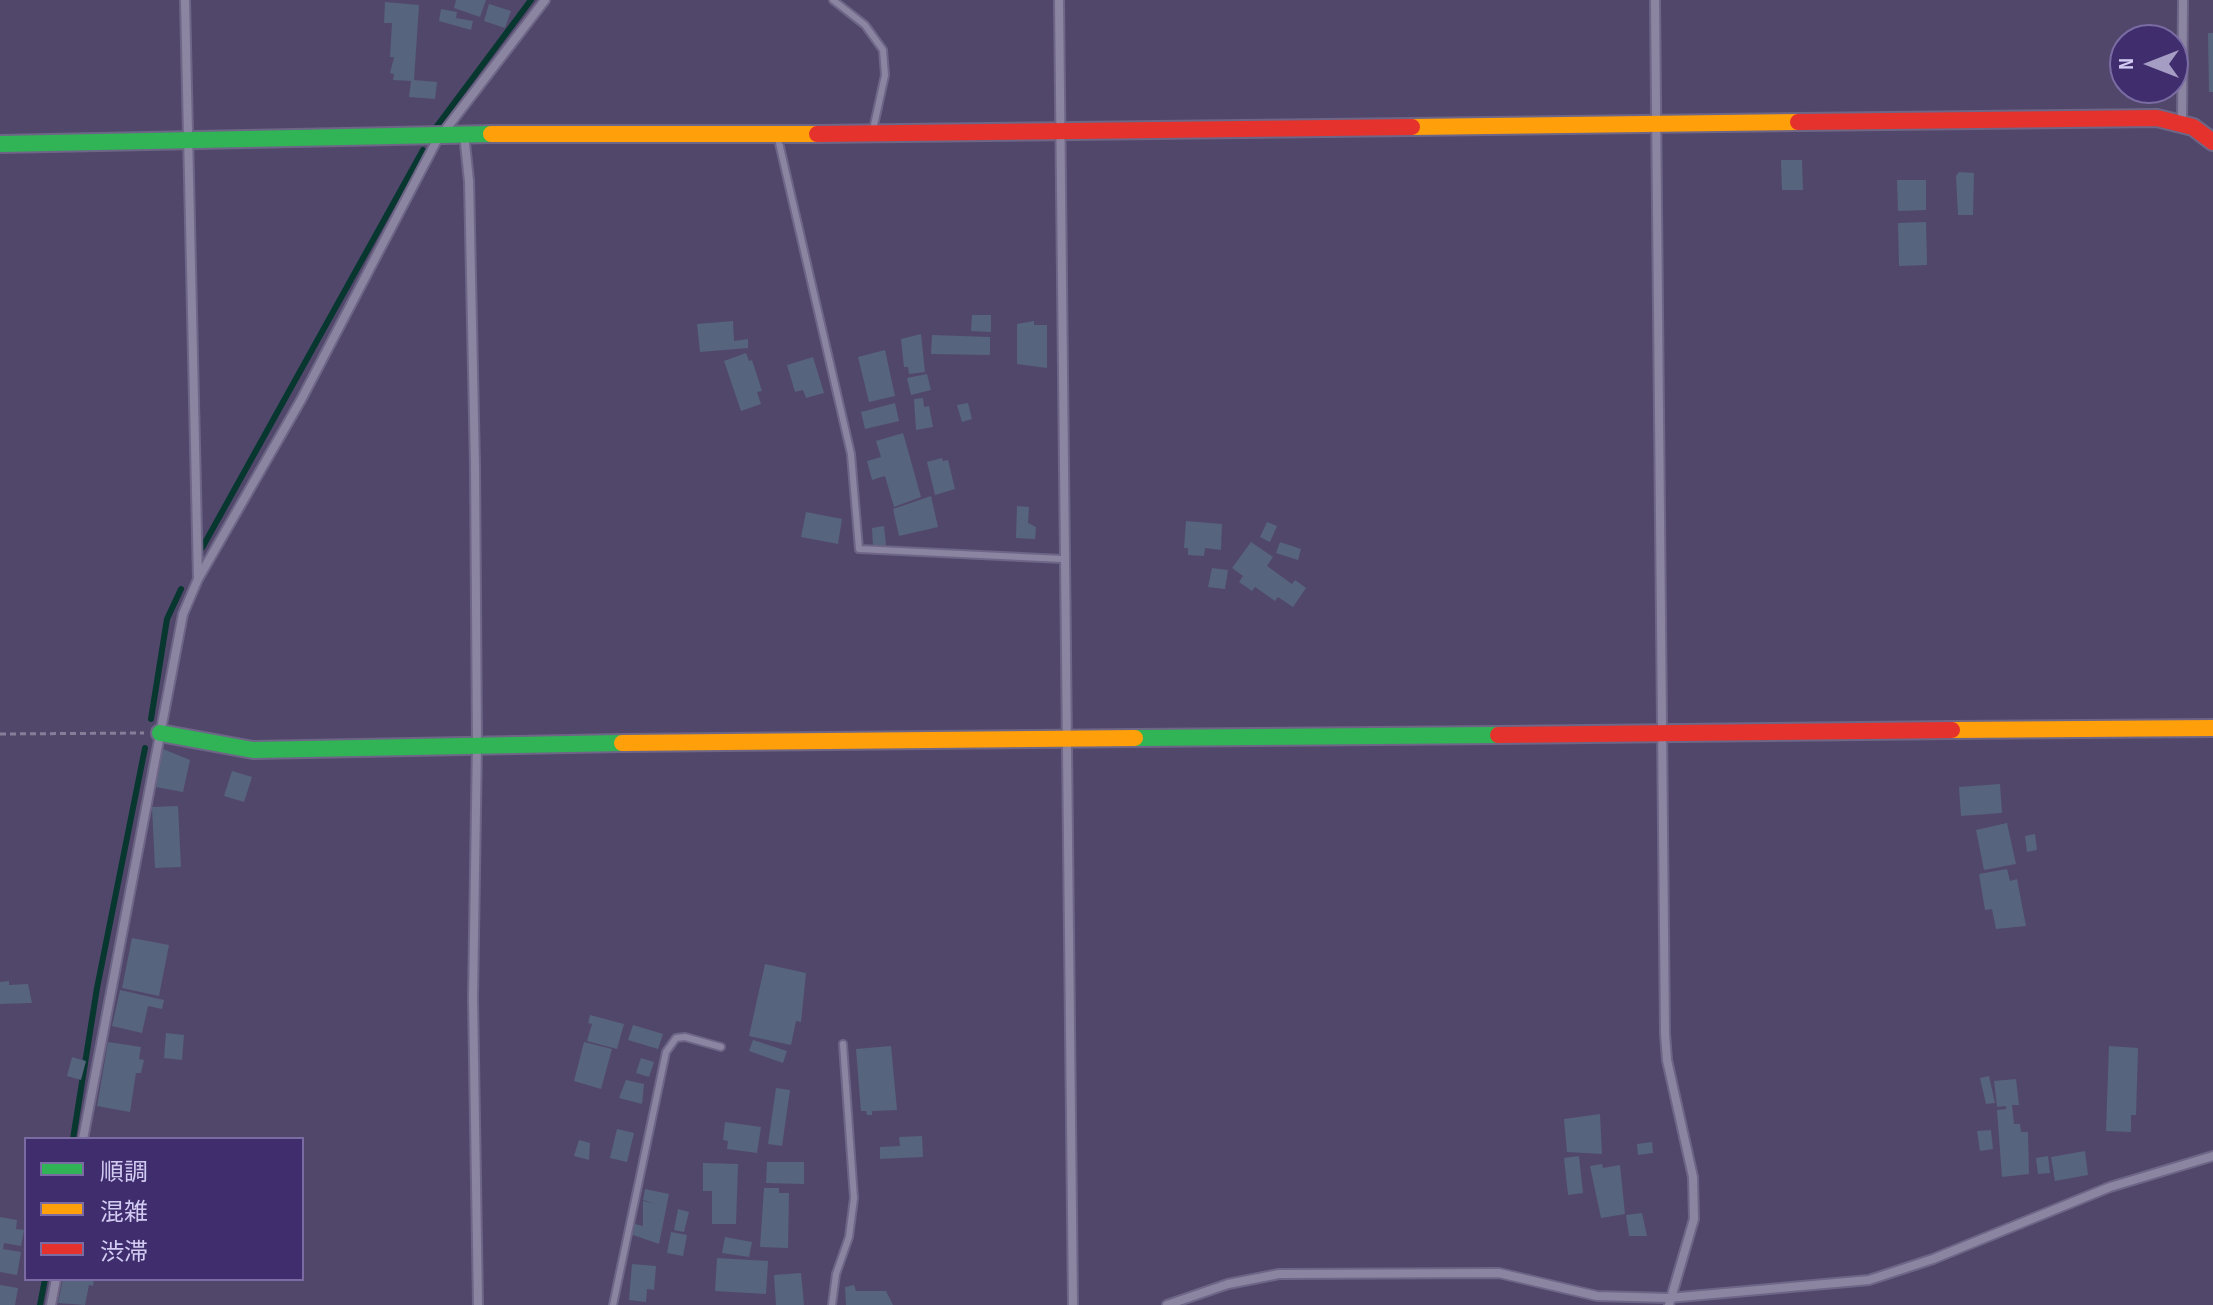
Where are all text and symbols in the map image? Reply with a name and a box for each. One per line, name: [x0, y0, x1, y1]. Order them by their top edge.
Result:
north arrow: [2109, 24, 2189, 104]
text: N: [2113, 58, 2140, 70]
legend: [24, 1137, 304, 1281]
text: 順調: [100, 1158, 148, 1187]
text: 混雑: [100, 1198, 148, 1227]
text: 渋滞: [100, 1238, 148, 1267]

